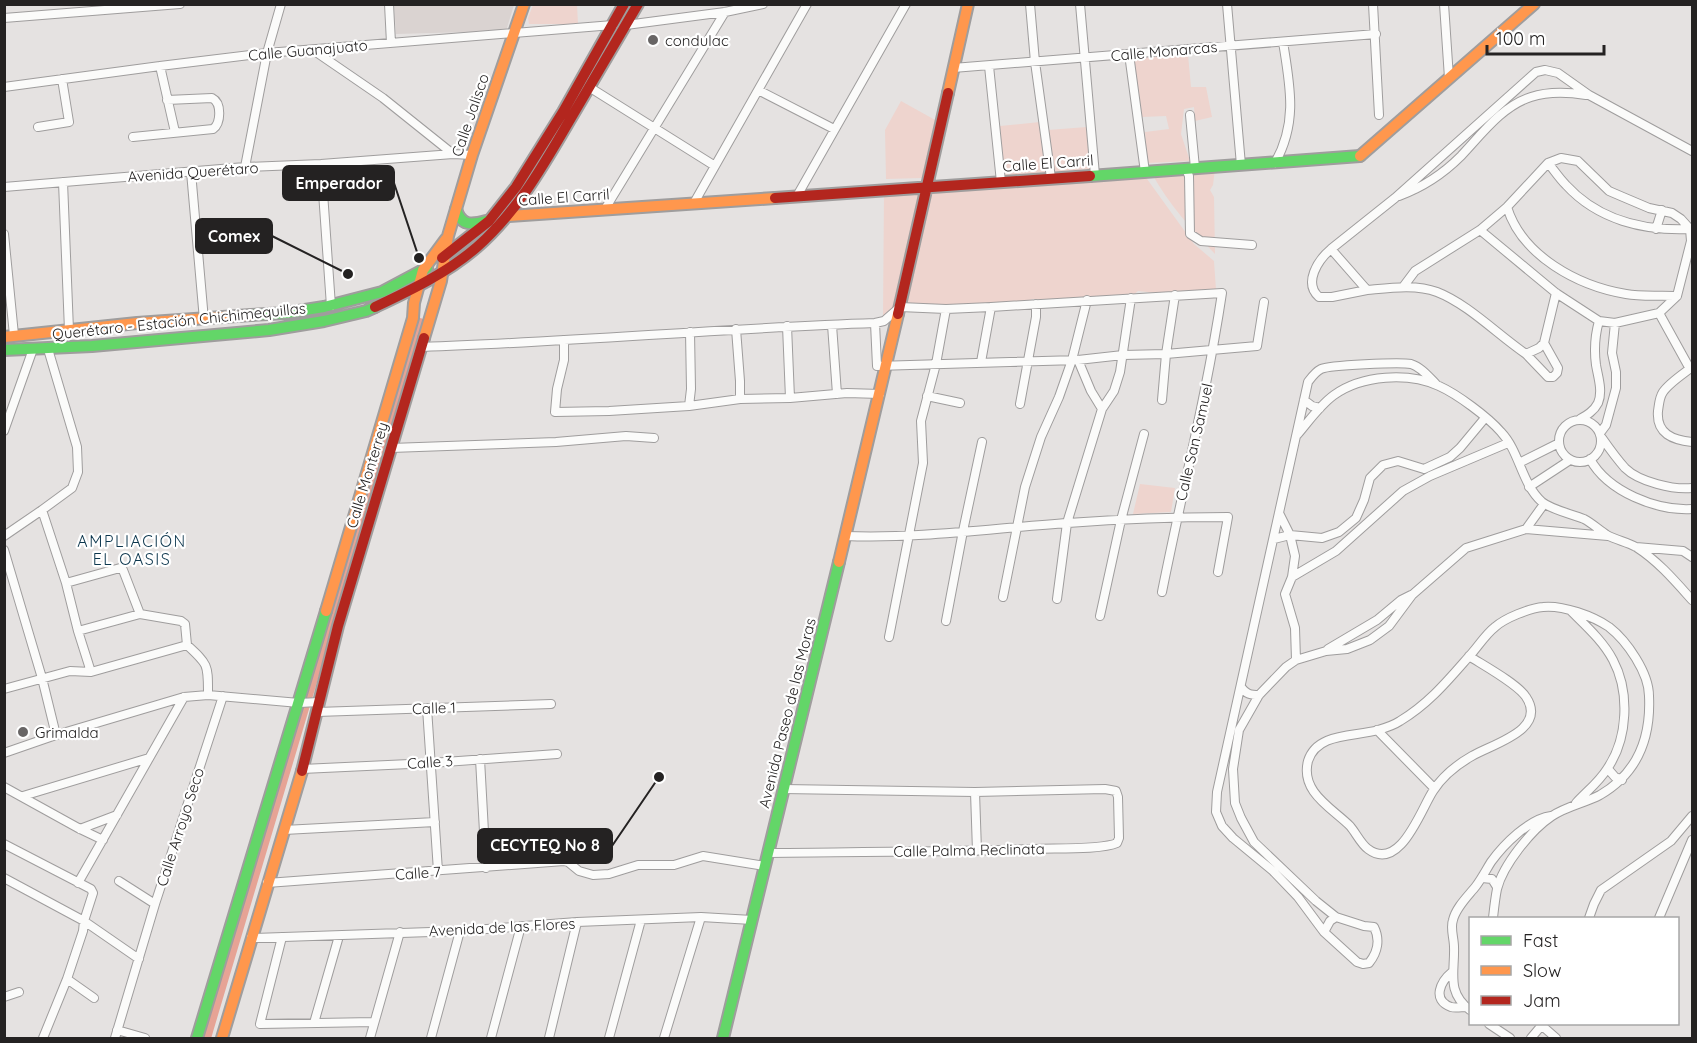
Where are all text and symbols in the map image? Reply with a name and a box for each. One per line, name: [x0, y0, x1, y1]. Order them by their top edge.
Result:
scale bar: [1487, 18, 1604, 56]
text: 100 m: [1496, 27, 1545, 50]
place label: condulac: [665, 31, 729, 50]
marker: condulac: [646, 33, 660, 47]
street label: Calle Guanajuato: [248, 35, 368, 65]
street label: Calle Monarcas: [1110, 37, 1218, 65]
street label: Calle Jalisco: [447, 71, 493, 159]
street label: Calle El Carril: [1002, 150, 1094, 176]
street label: Avenida Querétaro: [127, 158, 259, 186]
callout: Emperador: [283, 166, 394, 200]
text: Emperador: [295, 173, 383, 193]
street label: Calle El Carril: [518, 184, 610, 210]
callout: Comex: [196, 219, 272, 253]
text: Comex: [208, 226, 260, 246]
street label: Querétaro - Estación Chichimequillas: [51, 298, 307, 344]
street label: Calle San Samuel: [1171, 381, 1217, 503]
street label: Calle Monterrey: [342, 420, 392, 530]
district label: AMPLIACIÓN EL OASIS: [77, 531, 187, 569]
street label: Avenida Paseo de las Moras: [754, 616, 820, 810]
street label: Calle 1: [412, 698, 456, 718]
place label: Grimalda: [35, 723, 99, 742]
marker: Grimalda: [16, 725, 30, 739]
street label: Calle 3: [406, 751, 454, 773]
street label: Calle Arroyo Seco: [152, 765, 208, 889]
callout: CECYTEQ No 8: [478, 829, 612, 863]
text: CECYTEQ No 8: [490, 835, 600, 855]
street label: Calle Palma Reclinata: [893, 839, 1045, 861]
street label: Calle 7: [394, 862, 442, 884]
street label: Avenida de las Flores: [428, 914, 576, 940]
legend: [1469, 917, 1679, 1025]
text: Fast: [1523, 929, 1558, 952]
text: Slow: [1523, 959, 1561, 982]
text: Jam: [1523, 989, 1561, 1012]

